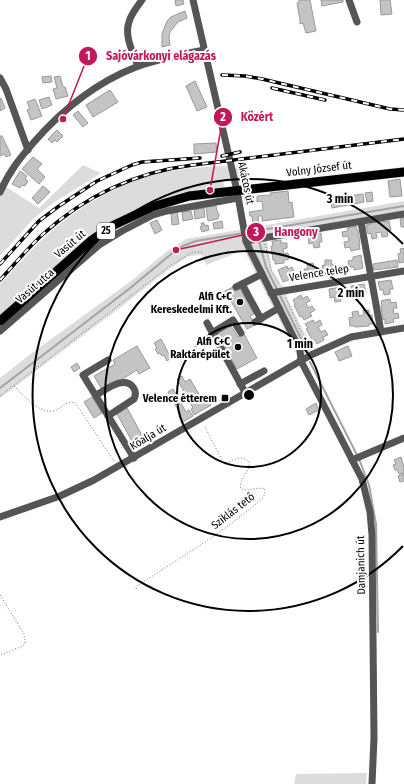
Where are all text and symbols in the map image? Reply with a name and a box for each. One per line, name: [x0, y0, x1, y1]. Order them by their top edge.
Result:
callout: Sajóvárkonyi elágazás: [78, 44, 224, 68]
text: 1: [85, 49, 91, 63]
text: Sajóvárkonyi elágazás: [106, 49, 217, 63]
callout: Közért: [213, 105, 282, 129]
text: 2: [219, 110, 226, 124]
text: Közért: [241, 110, 274, 124]
street label: Volny József út: [286, 158, 353, 179]
street label: Akácos út: [235, 161, 257, 206]
text: 3 min: [326, 192, 353, 206]
callout: Hangony: [246, 220, 326, 244]
road number: 25: [97, 223, 115, 239]
text: 3: [252, 225, 259, 239]
text: Hangony: [274, 225, 318, 239]
street label: Vasút út: [52, 227, 88, 261]
street label: Velence telep: [288, 262, 350, 284]
street label: Vasút utca: [13, 266, 57, 306]
text: 2 min: [337, 286, 364, 300]
place label: Alfi C+C Kereskedelmi Kft.: [151, 290, 232, 316]
marker: Alfi C+C Kereskedelmi Kft.: [235, 297, 245, 307]
place label: Alfi C+C Raktárépület: [170, 335, 230, 361]
text: 1 min: [287, 337, 313, 351]
marker: Alfi C+C Raktárépület: [233, 342, 243, 352]
centre of rings: [242, 388, 256, 402]
place label: Velence étterem: [142, 392, 217, 405]
marker: Velence étterem: [220, 393, 230, 403]
street label: Kőalja út: [128, 421, 169, 453]
street label: Sziklás tető: [209, 490, 257, 532]
street label: Damjanich út: [354, 535, 368, 595]

